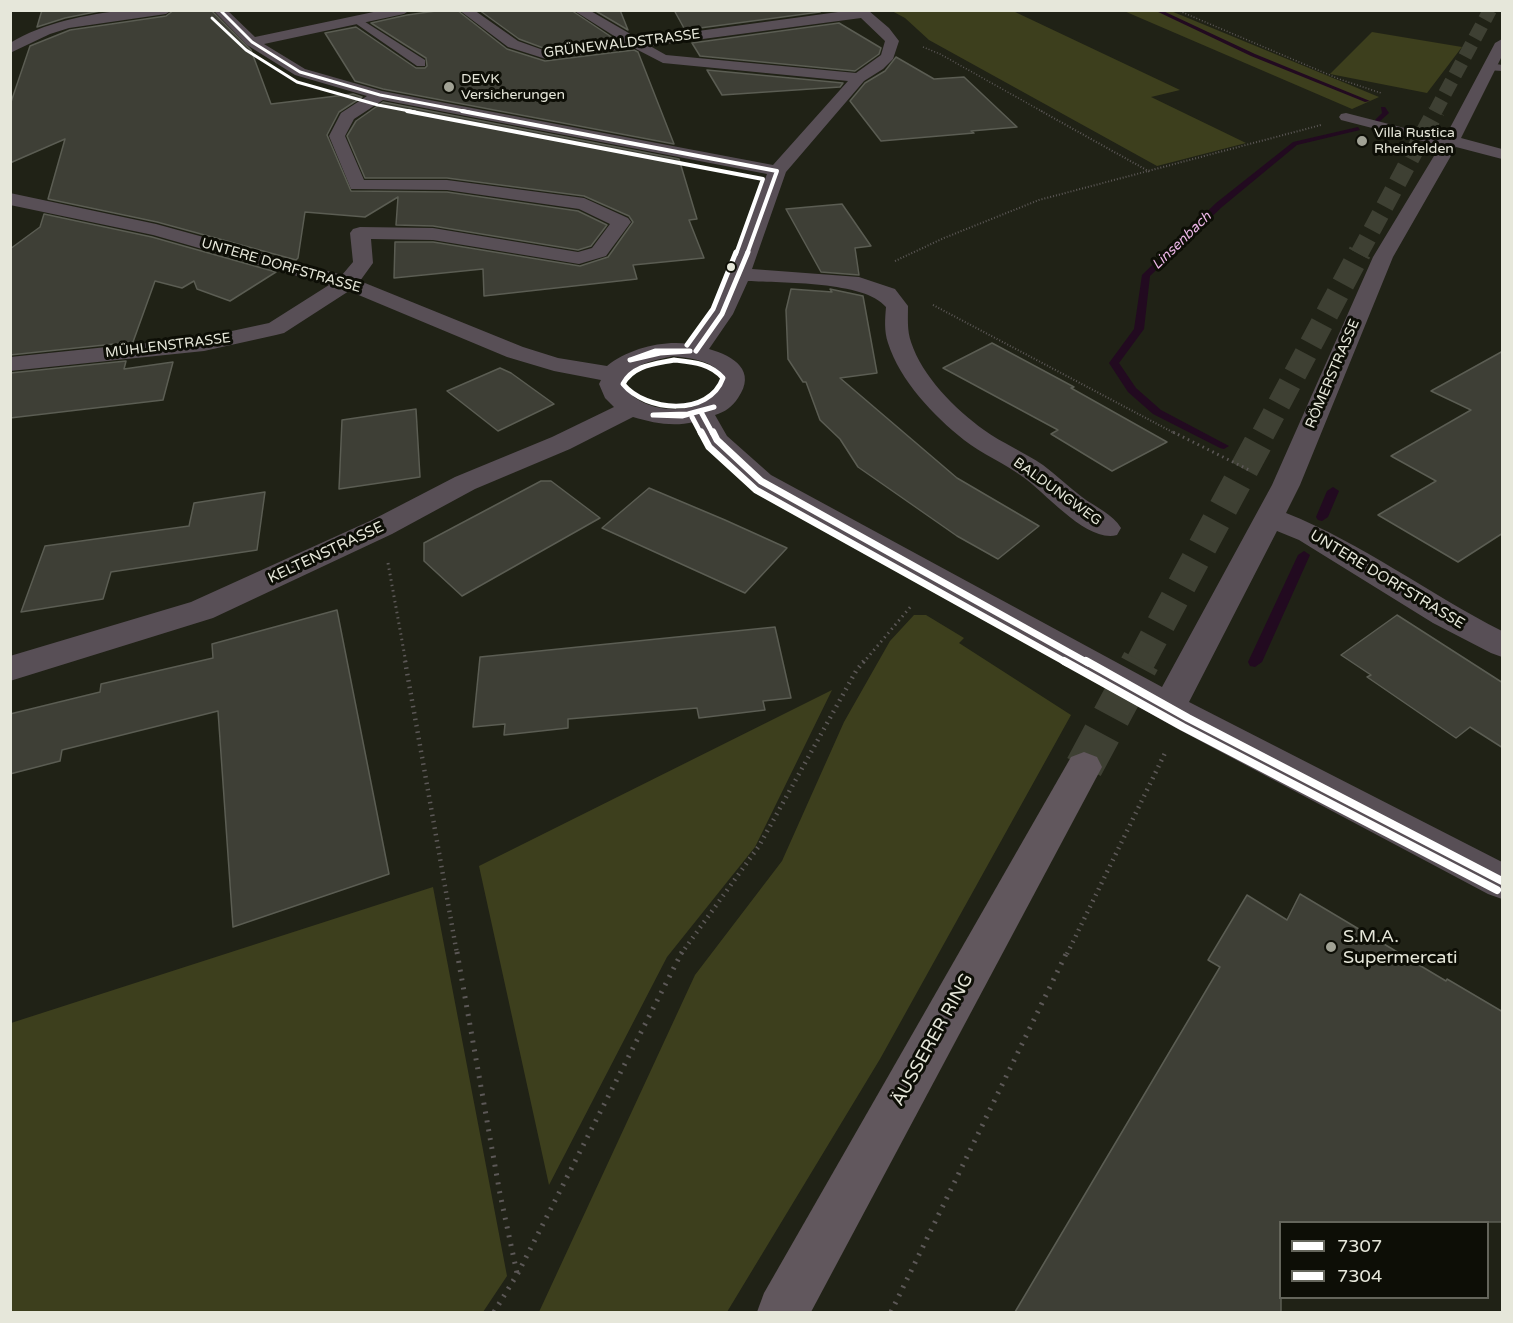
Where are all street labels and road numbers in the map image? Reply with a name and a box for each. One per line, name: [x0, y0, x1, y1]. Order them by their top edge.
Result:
street label: GRÜNEWALDSTRASSE: [543, 26, 701, 62]
street label: UNTERE DORFSTRASSE: [199, 235, 363, 297]
street label: RÖMERSTRASSE: [1302, 317, 1364, 431]
street label: MÜHLENSTRASSE: [104, 330, 232, 362]
street label: BALDUNGWEG: [1010, 454, 1104, 530]
street label: KELTENSTRASSE: [265, 518, 387, 588]
street label: UNTERE DORFSTRASSE: [1306, 527, 1468, 633]
street label: ÄUSSERER RING: [888, 970, 978, 1110]

